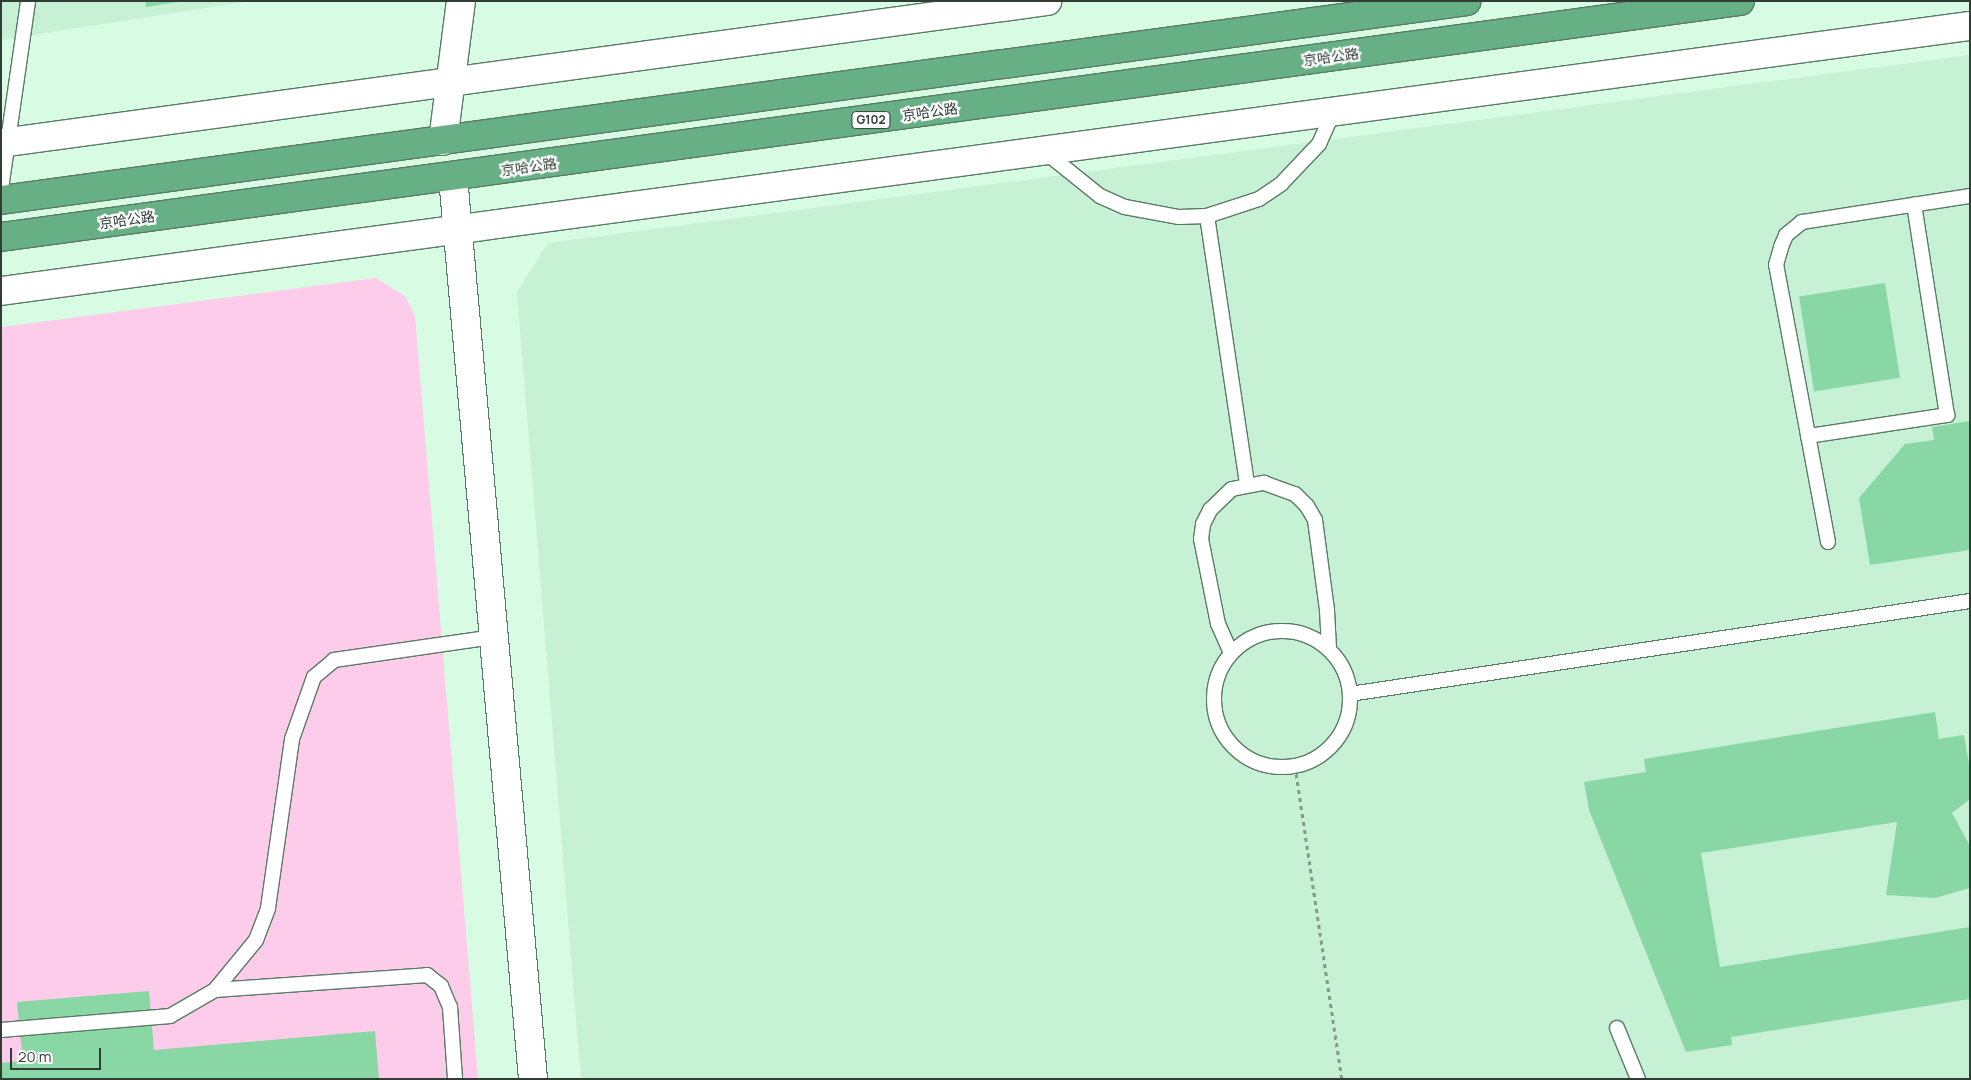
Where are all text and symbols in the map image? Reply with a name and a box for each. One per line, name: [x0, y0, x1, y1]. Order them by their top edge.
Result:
street label: 京哈公路: [1302, 45, 1360, 69]
street label: 京哈公路: [901, 100, 959, 124]
road number: G102: [851, 110, 891, 130]
street label: 京哈公路: [500, 155, 558, 179]
street label: 京哈公路: [98, 208, 156, 232]
scale bar: [12, 1038, 104, 1070]
text: 20 m: [18, 1046, 51, 1067]

